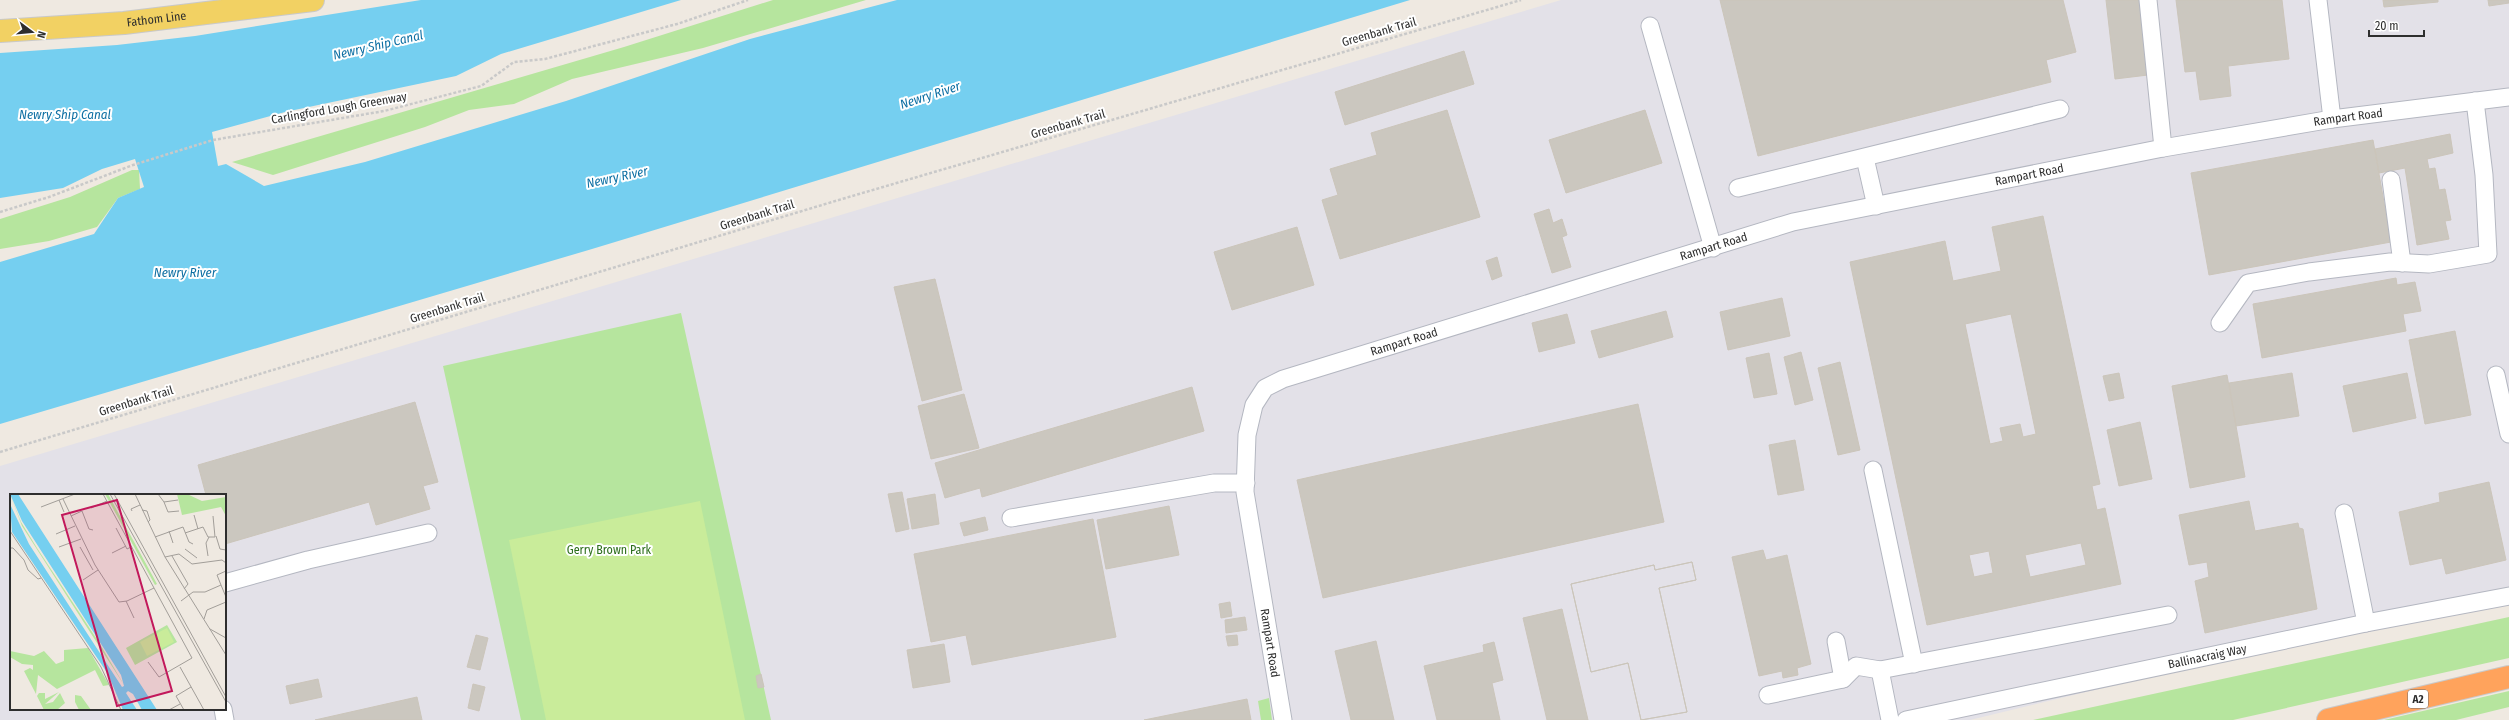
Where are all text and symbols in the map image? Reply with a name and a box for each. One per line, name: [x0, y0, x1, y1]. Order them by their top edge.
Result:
street label: Fathom Line: [126, 8, 187, 30]
north arrow: [12, 12, 52, 52]
scale bar: [2369, 12, 2424, 38]
street label: Greenbank Trail: [1340, 15, 1418, 49]
text: 20 m: [2375, 19, 2399, 33]
water label: Newry Ship Canal: [331, 27, 425, 63]
text: N: [34, 30, 48, 40]
water label: Newry River: [898, 78, 962, 112]
street label: Carlingford Lough Greenway: [270, 89, 408, 127]
street label: Rampart Road: [2313, 106, 2384, 129]
water label: Newry Ship Canal: [19, 107, 112, 122]
street label: Greenbank Trail: [1029, 107, 1107, 141]
street label: Rampart Road: [1994, 161, 2065, 188]
water label: Newry River: [585, 163, 650, 191]
street label: Greenbank Trail: [718, 197, 796, 233]
street label: Rampart Road: [1678, 229, 1749, 263]
water label: Newry River: [154, 265, 217, 280]
street label: Greenbank Trail: [408, 290, 486, 326]
street label: Rampart Road: [1369, 325, 1439, 359]
street label: Greenbank Trail: [97, 383, 175, 419]
inset map: [10, 494, 226, 710]
park label: Gerry Brown Park: [567, 543, 652, 557]
street label: Rampart Road: [1258, 608, 1282, 678]
street label: Ballinacraig Way: [2167, 641, 2249, 672]
road number: A2: [2408, 690, 2428, 708]

